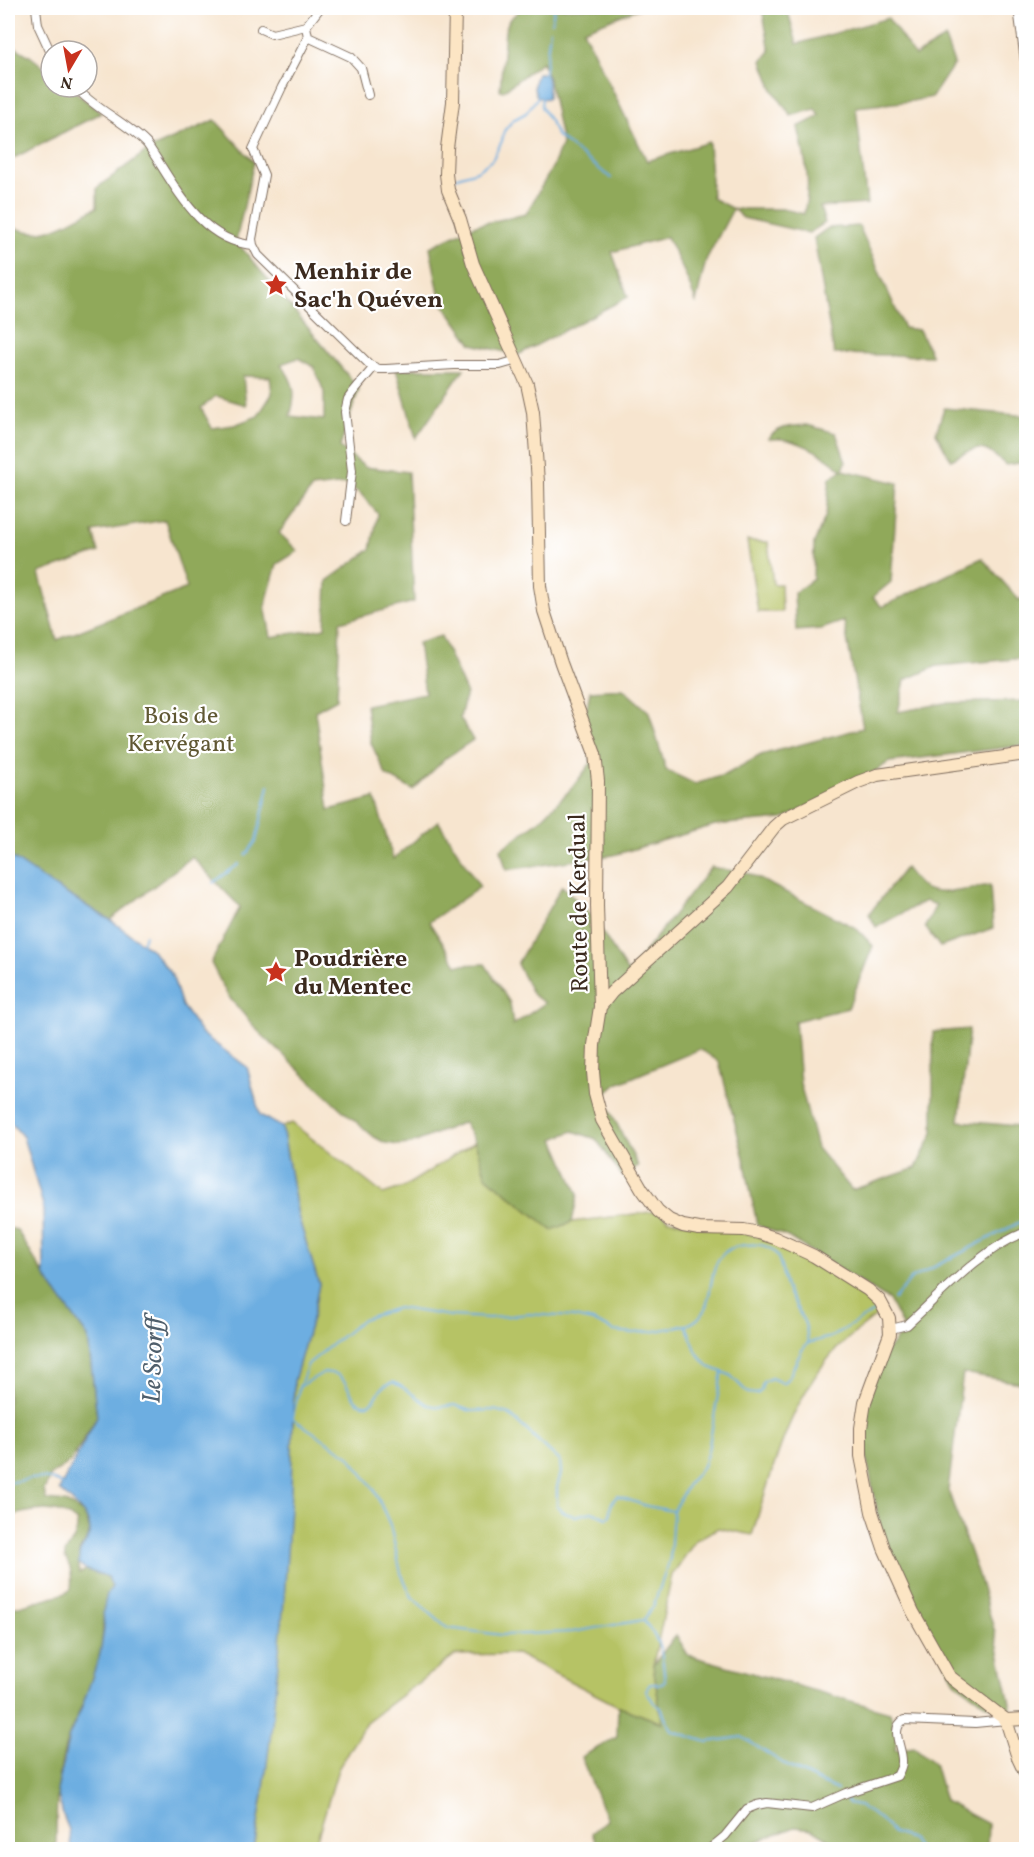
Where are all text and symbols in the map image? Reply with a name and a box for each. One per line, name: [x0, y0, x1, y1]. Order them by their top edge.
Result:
north arrow: [39, 39, 99, 99]
text: N: [59, 70, 74, 94]
place label: Menhir de Sac'h Quéven: [294, 256, 443, 318]
place icon: Menhir de Sac'h Quéven: [263, 272, 289, 298]
park label: Bois de Kervégant: [127, 700, 235, 762]
street label: Route de Kerdual: [561, 813, 599, 993]
place label: Poudrière du Mentec: [294, 943, 411, 1005]
place icon: Poudrière du Mentec: [263, 959, 289, 985]
water label: Le Scorff: [134, 1311, 174, 1404]

